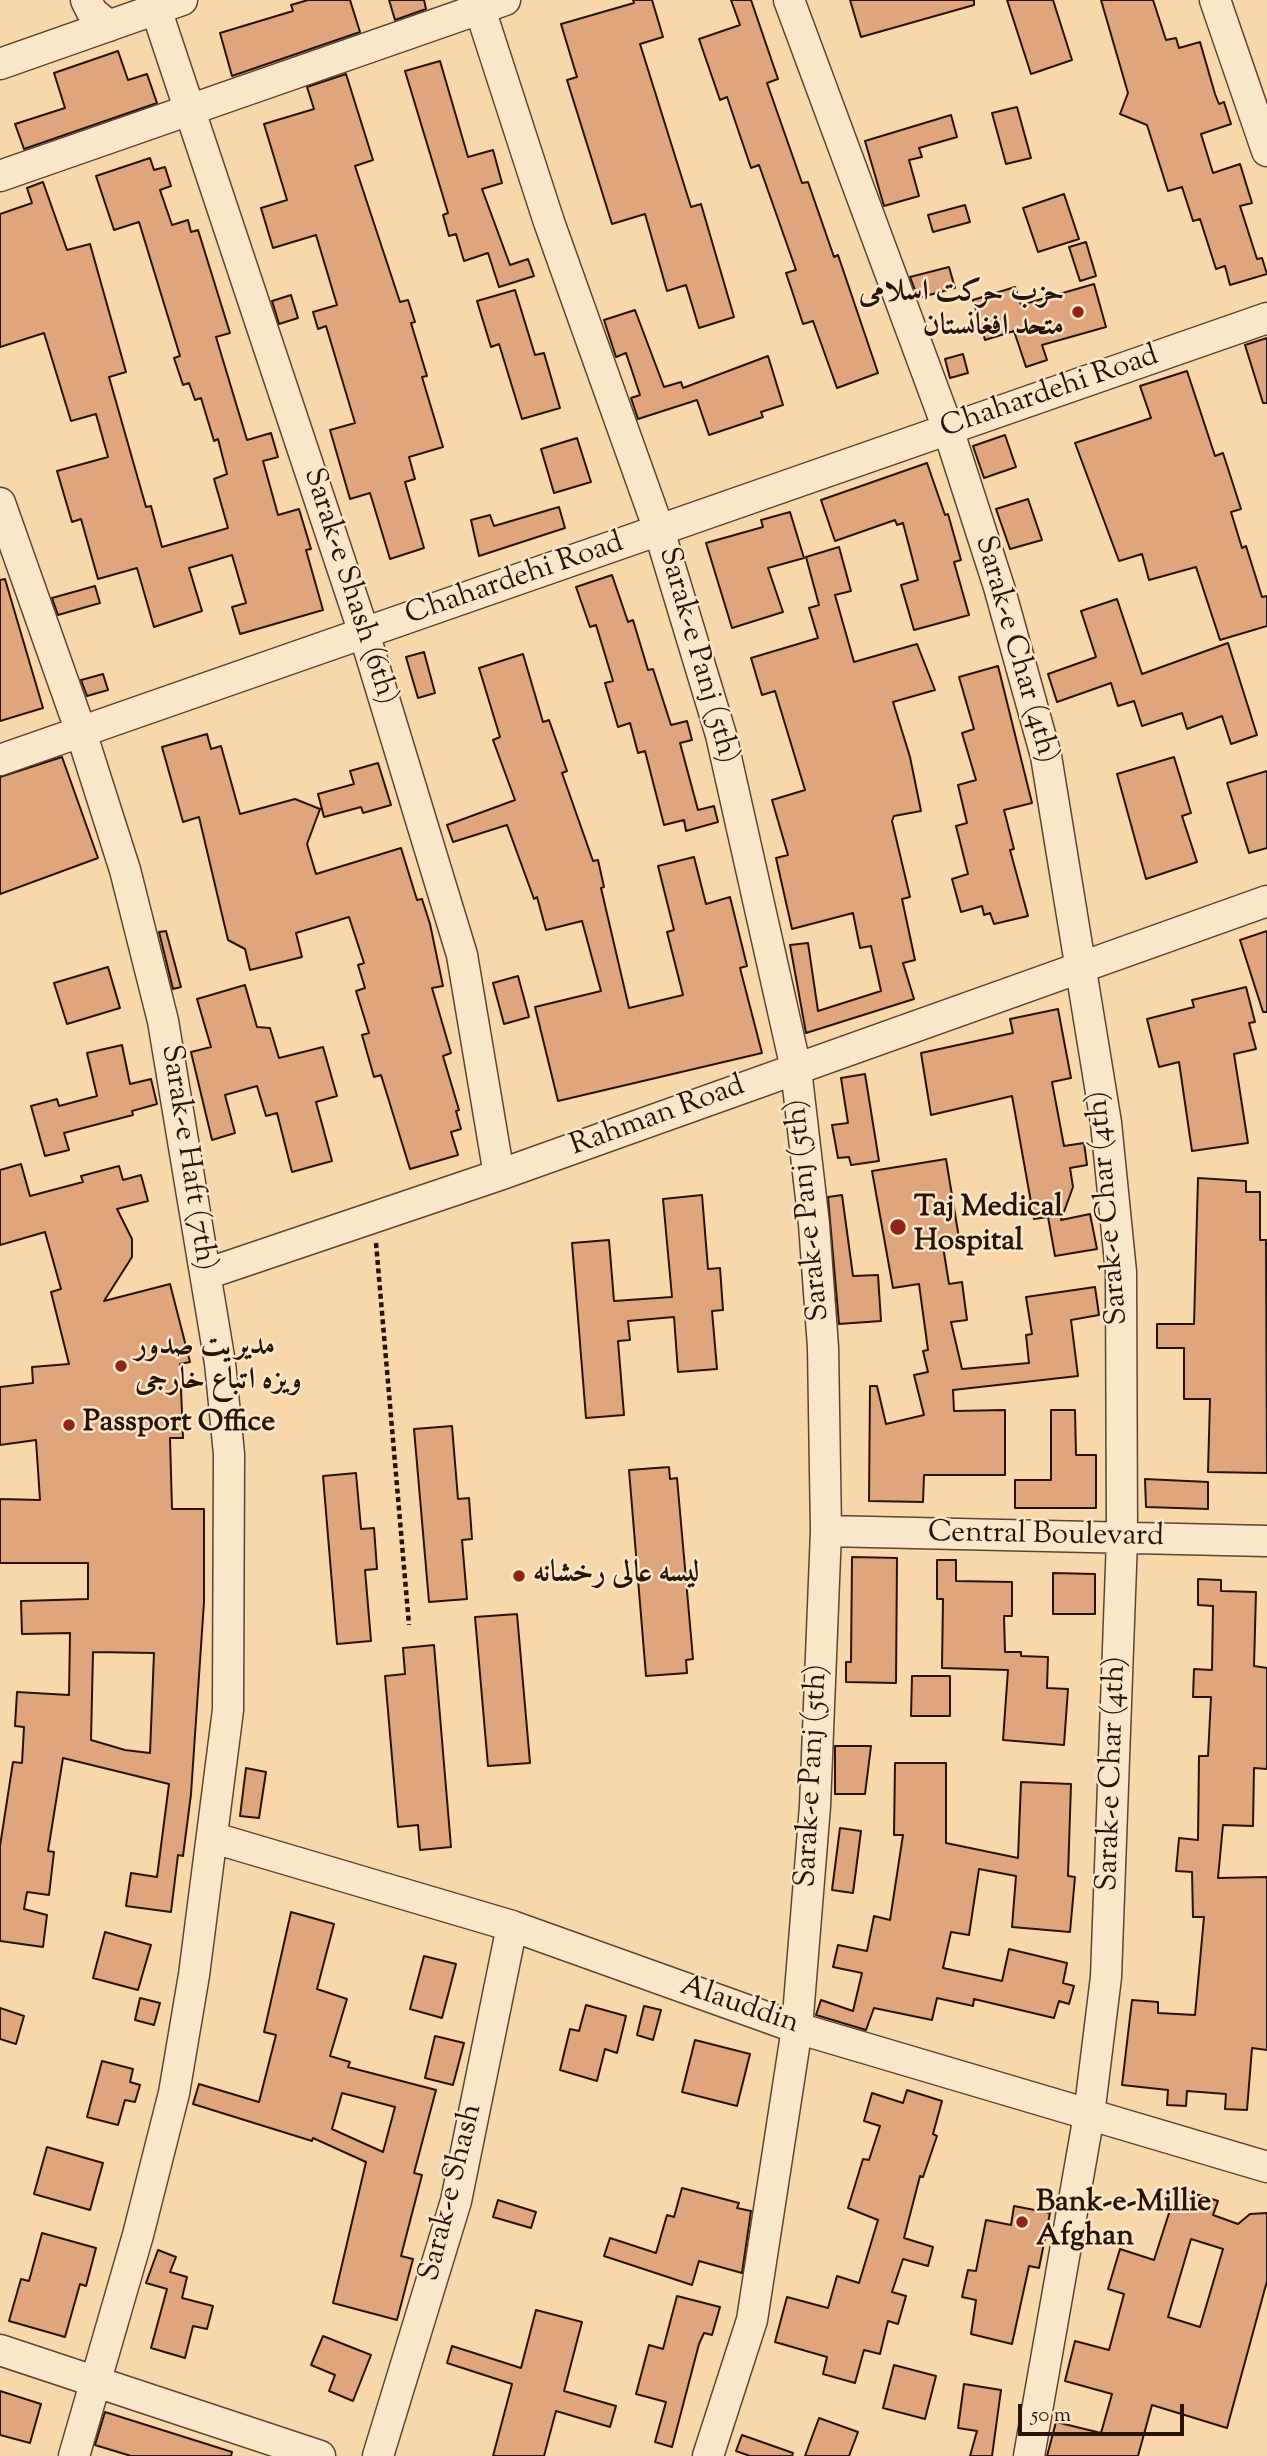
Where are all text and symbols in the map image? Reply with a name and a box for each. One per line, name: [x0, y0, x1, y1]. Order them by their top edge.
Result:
place label: حزب حرکت اسلامی متحد افغانستان: [859, 277, 1064, 348]
marker: حزب حرکت اسلامی متحد افغانستان: [1070, 304, 1086, 320]
street label: Chahardehi Road: [936, 340, 1164, 448]
street label: Sarak-e Shash (6th): [293, 464, 403, 710]
street label: Chahardehi Road: [401, 527, 629, 635]
street label: Sarak-e Char (4th): [964, 532, 1064, 768]
street label: Sarak-e Panj (5th): [648, 544, 744, 768]
street label: Sarak-e Haft (7th): [150, 1042, 222, 1274]
street label: Rahman Road: [566, 1070, 750, 1166]
street label: Sarak-e Char (4th): [1082, 1089, 1138, 1327]
street label: Sarak-e Panj (5th): [780, 1097, 840, 1323]
place label: Taj Medical Hospital: [914, 1192, 1063, 1262]
marker: Taj Medical Hospital: [888, 1217, 908, 1237]
place label: مدیریت صدور ویزه اتباع خارجی: [135, 1331, 302, 1402]
marker: مدیریت صدور ویزه اتباع خارجی: [113, 1358, 129, 1374]
place label: Passport Office: [83, 1407, 275, 1443]
marker: Passport Office: [61, 1417, 77, 1433]
street label: Central Boulevard: [928, 1517, 1164, 1557]
place label: لیسه عالی رخشانه: [533, 1558, 699, 1594]
marker: لیسه عالی رخشانه: [511, 1568, 527, 1584]
street label: Sarak-e Char (4th): [1092, 1656, 1136, 1892]
street label: Sarak-e Panj (5th): [790, 1664, 838, 1888]
street label: Alauddin: [675, 1970, 803, 2044]
street label: Sarak-e Shash: [414, 2101, 492, 2285]
place label: Bank-e-Millie Afghan: [1036, 2187, 1211, 2258]
marker: Bank-e-Millie Afghan: [1014, 2214, 1030, 2230]
scale bar: [1022, 2390, 1188, 2434]
text: 50 m: [1031, 2401, 1071, 2431]

